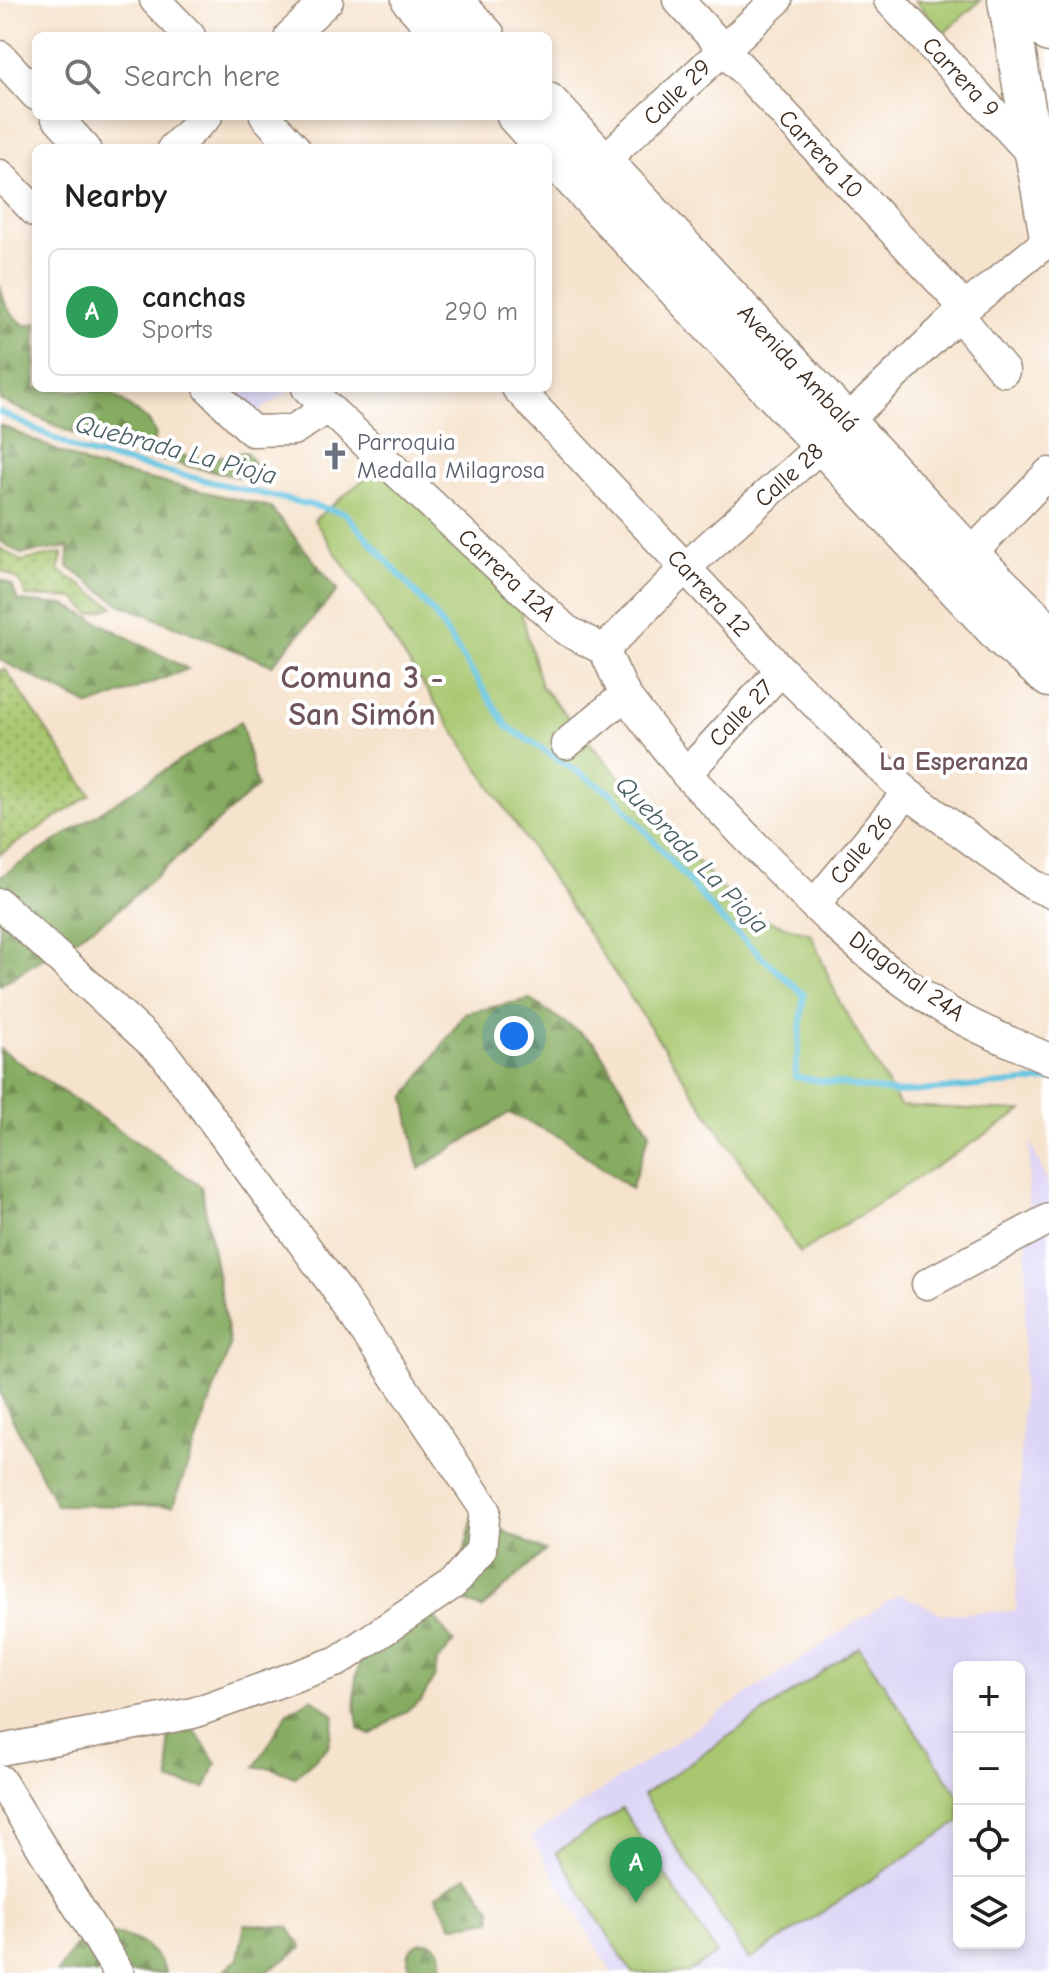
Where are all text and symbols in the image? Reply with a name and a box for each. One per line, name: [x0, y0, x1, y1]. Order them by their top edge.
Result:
street label: Carrera 9: [917, 31, 1005, 123]
search box: [32, 32, 552, 120]
street label: Calle 29: [637, 53, 717, 131]
icon: search: [60, 54, 104, 98]
text: Search here: [124, 59, 280, 94]
street label: Carrera 10: [773, 104, 869, 204]
text: Nearby: [64, 176, 167, 216]
text: canchas: [142, 280, 246, 315]
text: A: [85, 297, 99, 327]
text: 290 m: [445, 297, 518, 327]
street label: Avenida Ambalá: [732, 298, 864, 438]
text: Sports: [142, 315, 213, 345]
water label: Quebrada La Pioja: [72, 409, 280, 491]
place label: Parroquia Medalla Milagrosa: [357, 428, 545, 484]
street label: Calle 28: [749, 437, 829, 513]
church icon: Parroquia Medalla Milagrosa: [320, 441, 350, 471]
street label: Carrera 12A: [452, 523, 562, 627]
street label: Carrera 12: [661, 543, 757, 643]
district label: Comuna 3 - San Simón: [280, 659, 444, 733]
street label: Calle 27: [703, 674, 779, 752]
district label: La Esperanza: [879, 747, 1029, 777]
water label: Quebrada La Pioja: [609, 770, 775, 940]
street label: Calle 26: [824, 808, 898, 890]
street label: Diagonal 24A: [844, 925, 970, 1027]
your location: [494, 1016, 534, 1056]
map controls: [953, 1661, 1025, 1949]
button: +: [953, 1661, 1025, 1733]
button: −: [953, 1733, 1025, 1805]
button: locate: [953, 1805, 1025, 1877]
pin: A: [610, 1837, 662, 1903]
button: layers: [953, 1877, 1025, 1949]

